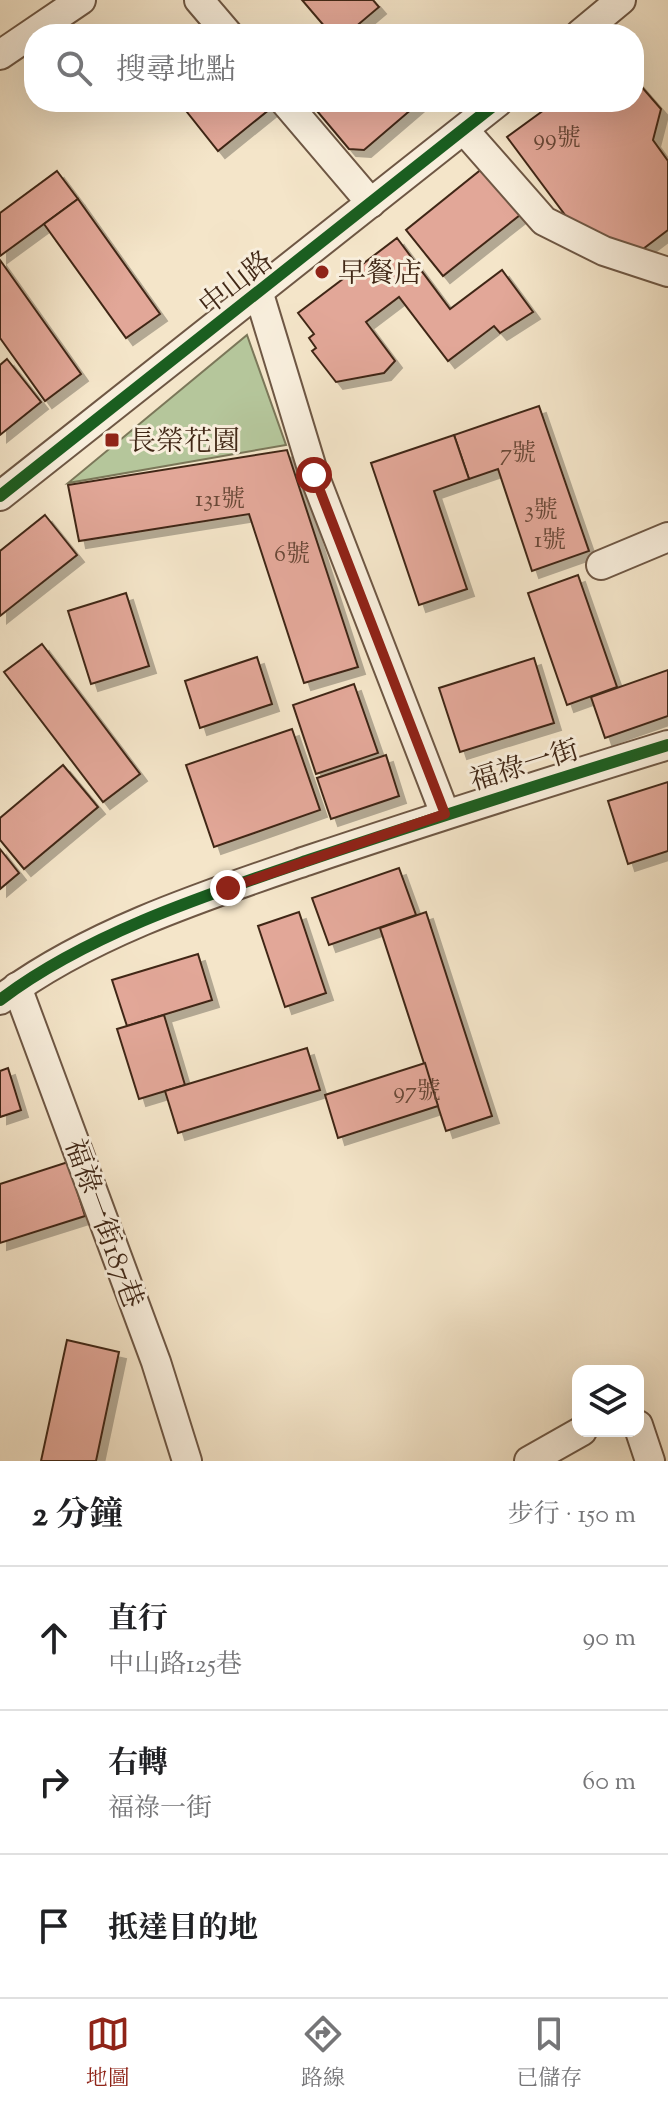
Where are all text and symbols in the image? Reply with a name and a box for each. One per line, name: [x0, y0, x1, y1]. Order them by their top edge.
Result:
search box: [24, 24, 644, 112]
icon: search: [52, 46, 96, 90]
text: 搜尋地點: [116, 50, 236, 93]
house number: 99號: [533, 122, 581, 156]
street label: 中山路: [191, 243, 282, 326]
place label: 早餐店: [338, 255, 422, 295]
marker: 早餐店: [313, 263, 331, 281]
place label: 長榮花園: [128, 423, 240, 463]
marker: 長榮花園: [103, 431, 121, 449]
house number: 7號: [500, 437, 536, 471]
route start: [296, 457, 332, 493]
house number: 131號: [195, 483, 245, 517]
house number: 3號: [524, 494, 558, 528]
house number: 1號: [534, 524, 566, 558]
house number: 6號: [274, 538, 310, 572]
street label: 福祿一街: [465, 731, 584, 802]
route end: [210, 870, 246, 906]
house number: 97號: [393, 1075, 441, 1109]
street label: 福祿一街187巷: [53, 1134, 151, 1314]
map controls: [572, 1365, 644, 1437]
button: layers: [572, 1365, 644, 1437]
text: 2 分鐘: [32, 1492, 123, 1541]
text: 步行 · 150 m: [508, 1497, 636, 1534]
text: 直行: [108, 1599, 168, 1642]
icon: ahead: [32, 1616, 76, 1660]
text: 90 m: [583, 1620, 636, 1657]
text: 中山路125巷: [108, 1647, 242, 1684]
text: 右轉: [108, 1743, 168, 1786]
icon: right: [32, 1760, 76, 1804]
text: 60 m: [582, 1764, 636, 1801]
text: 福祿一街: [108, 1791, 212, 1828]
icon: arrive: [32, 1904, 76, 1948]
text: 抵達目的地: [108, 1908, 258, 1951]
tab: 地圖: [86, 2012, 130, 2096]
tab: 路線: [301, 2012, 345, 2096]
tab: 已儲存: [516, 2012, 582, 2096]

